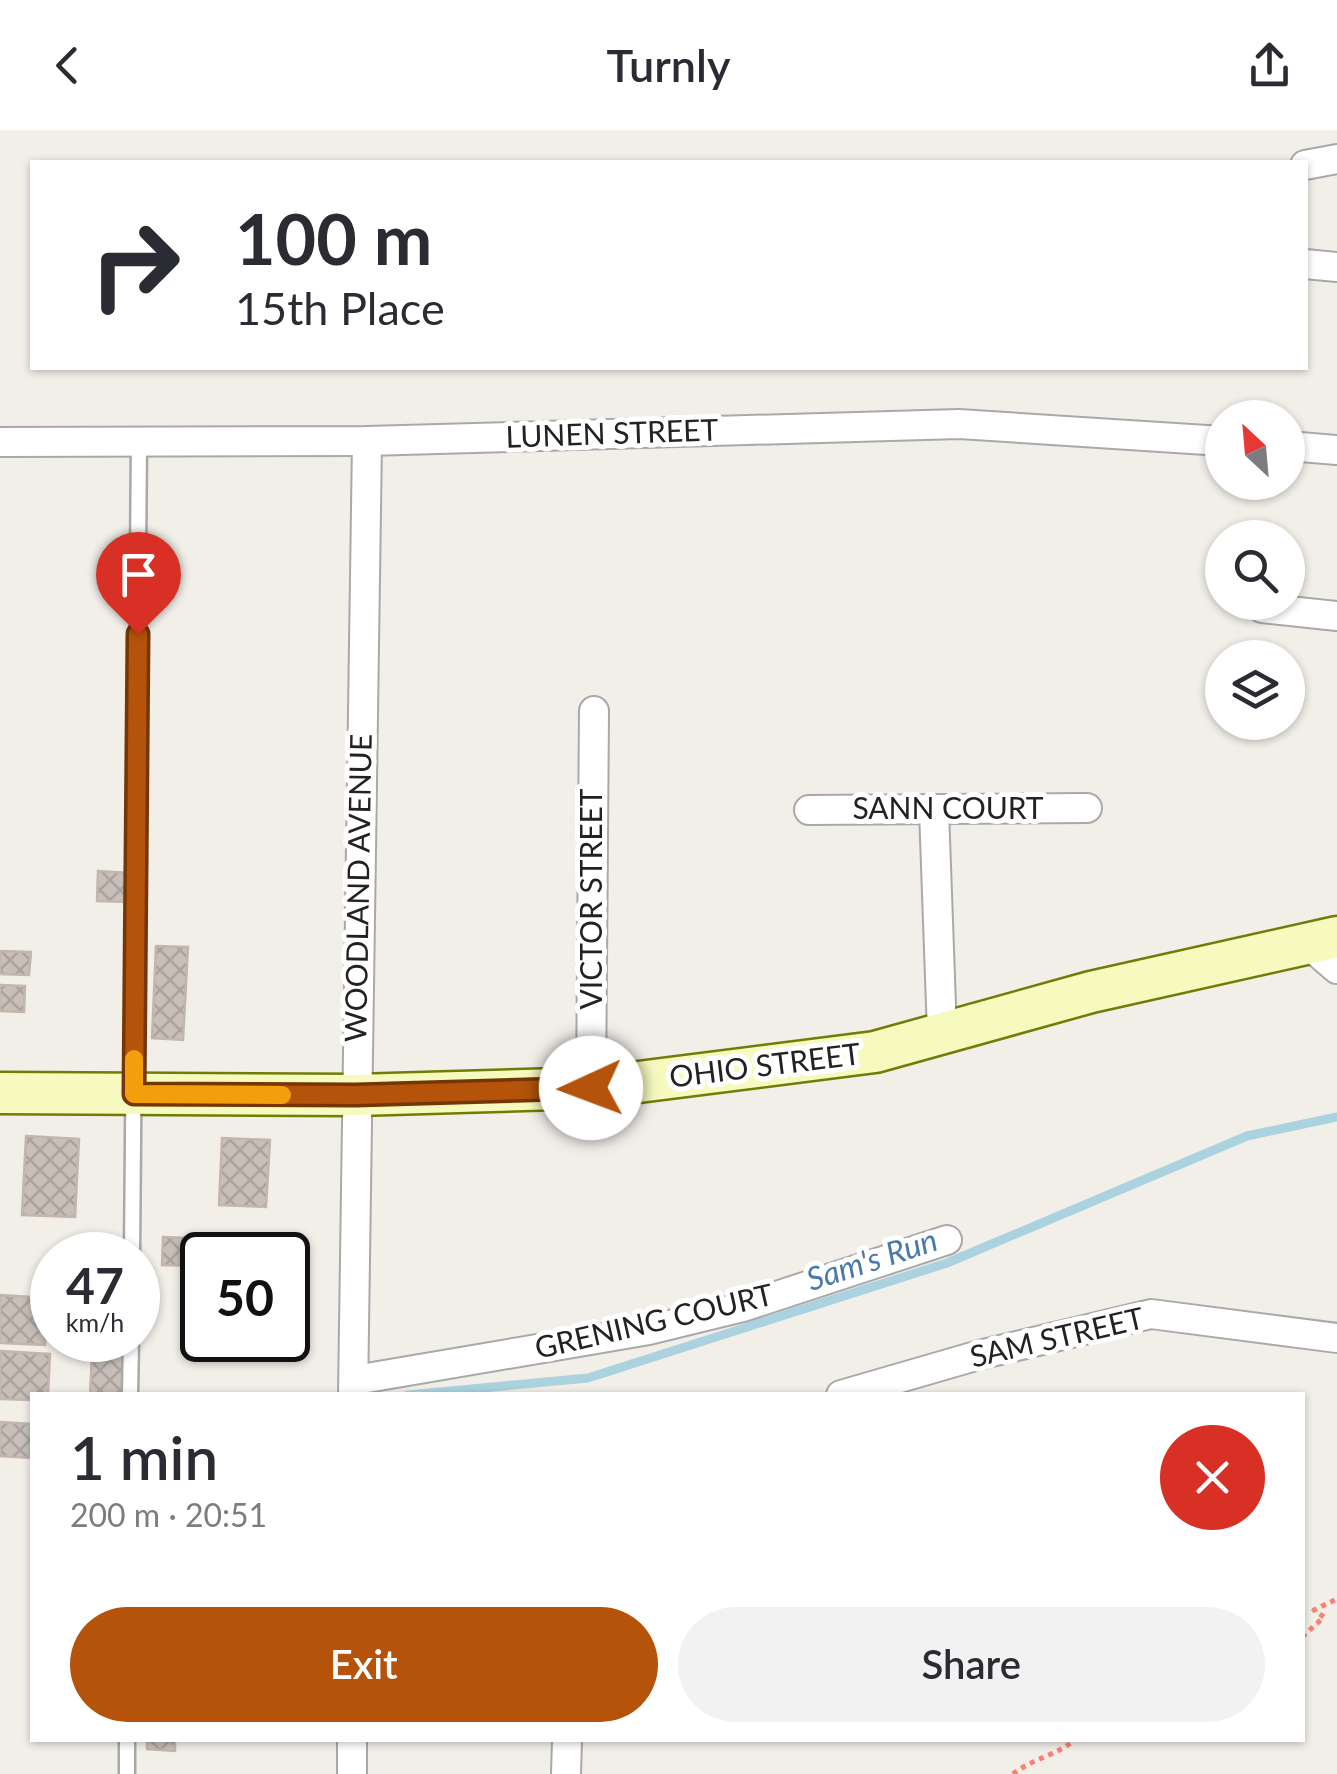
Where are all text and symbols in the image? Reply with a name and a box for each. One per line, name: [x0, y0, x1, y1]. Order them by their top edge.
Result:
icon: back: [40, 38, 95, 93]
text: Turnly: [607, 38, 730, 92]
icon: share: [1242, 38, 1297, 93]
text: 100 m: [235, 196, 432, 280]
icon: right: [70, 200, 200, 330]
text: 15th Place: [235, 281, 445, 335]
north arrow: [1205, 400, 1305, 500]
map controls: [1205, 400, 1305, 740]
street label: LUNEN STREET: [505, 410, 719, 454]
button: search: [1205, 520, 1305, 620]
pin: [96, 532, 181, 635]
icon: arrive: [111, 547, 166, 602]
button: layers: [1205, 640, 1305, 740]
street label: WOODLAND AVENUE: [336, 734, 378, 1042]
street label: VICTOR STREET: [572, 788, 608, 1010]
street label: SANN COURT: [852, 789, 1044, 825]
street label: OHIO STREET: [667, 1034, 863, 1094]
position arrow: [539, 1036, 643, 1140]
water label: Sam's Run: [801, 1219, 942, 1298]
speed limit sign: 50: [180, 1232, 310, 1362]
text: 47: [66, 1255, 124, 1315]
street label: GRENING COURT: [531, 1275, 776, 1365]
street label: SAM STREET: [966, 1299, 1147, 1373]
text: km/h: [66, 1307, 124, 1337]
text: 1 min: [70, 1421, 218, 1493]
button: close: [1160, 1425, 1265, 1530]
text: 200 m · 20:51: [70, 1495, 267, 1534]
button: Exit: [70, 1607, 658, 1722]
button: Share: [678, 1607, 1265, 1722]

